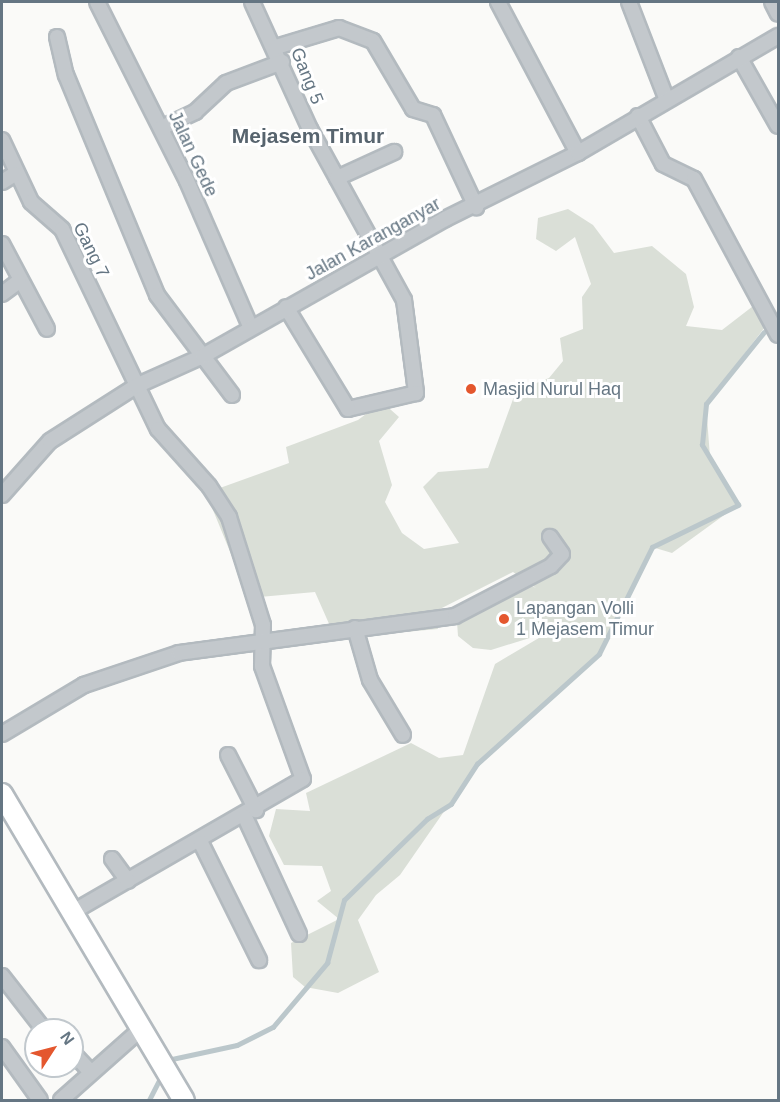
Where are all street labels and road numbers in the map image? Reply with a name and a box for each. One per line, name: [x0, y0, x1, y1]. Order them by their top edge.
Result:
street label: Gang 5: [286, 45, 328, 107]
street label: Jalan Gede: [164, 108, 222, 200]
street label: Jalan Karanganyar: [302, 193, 444, 285]
street label: Gang 7: [68, 219, 114, 281]

